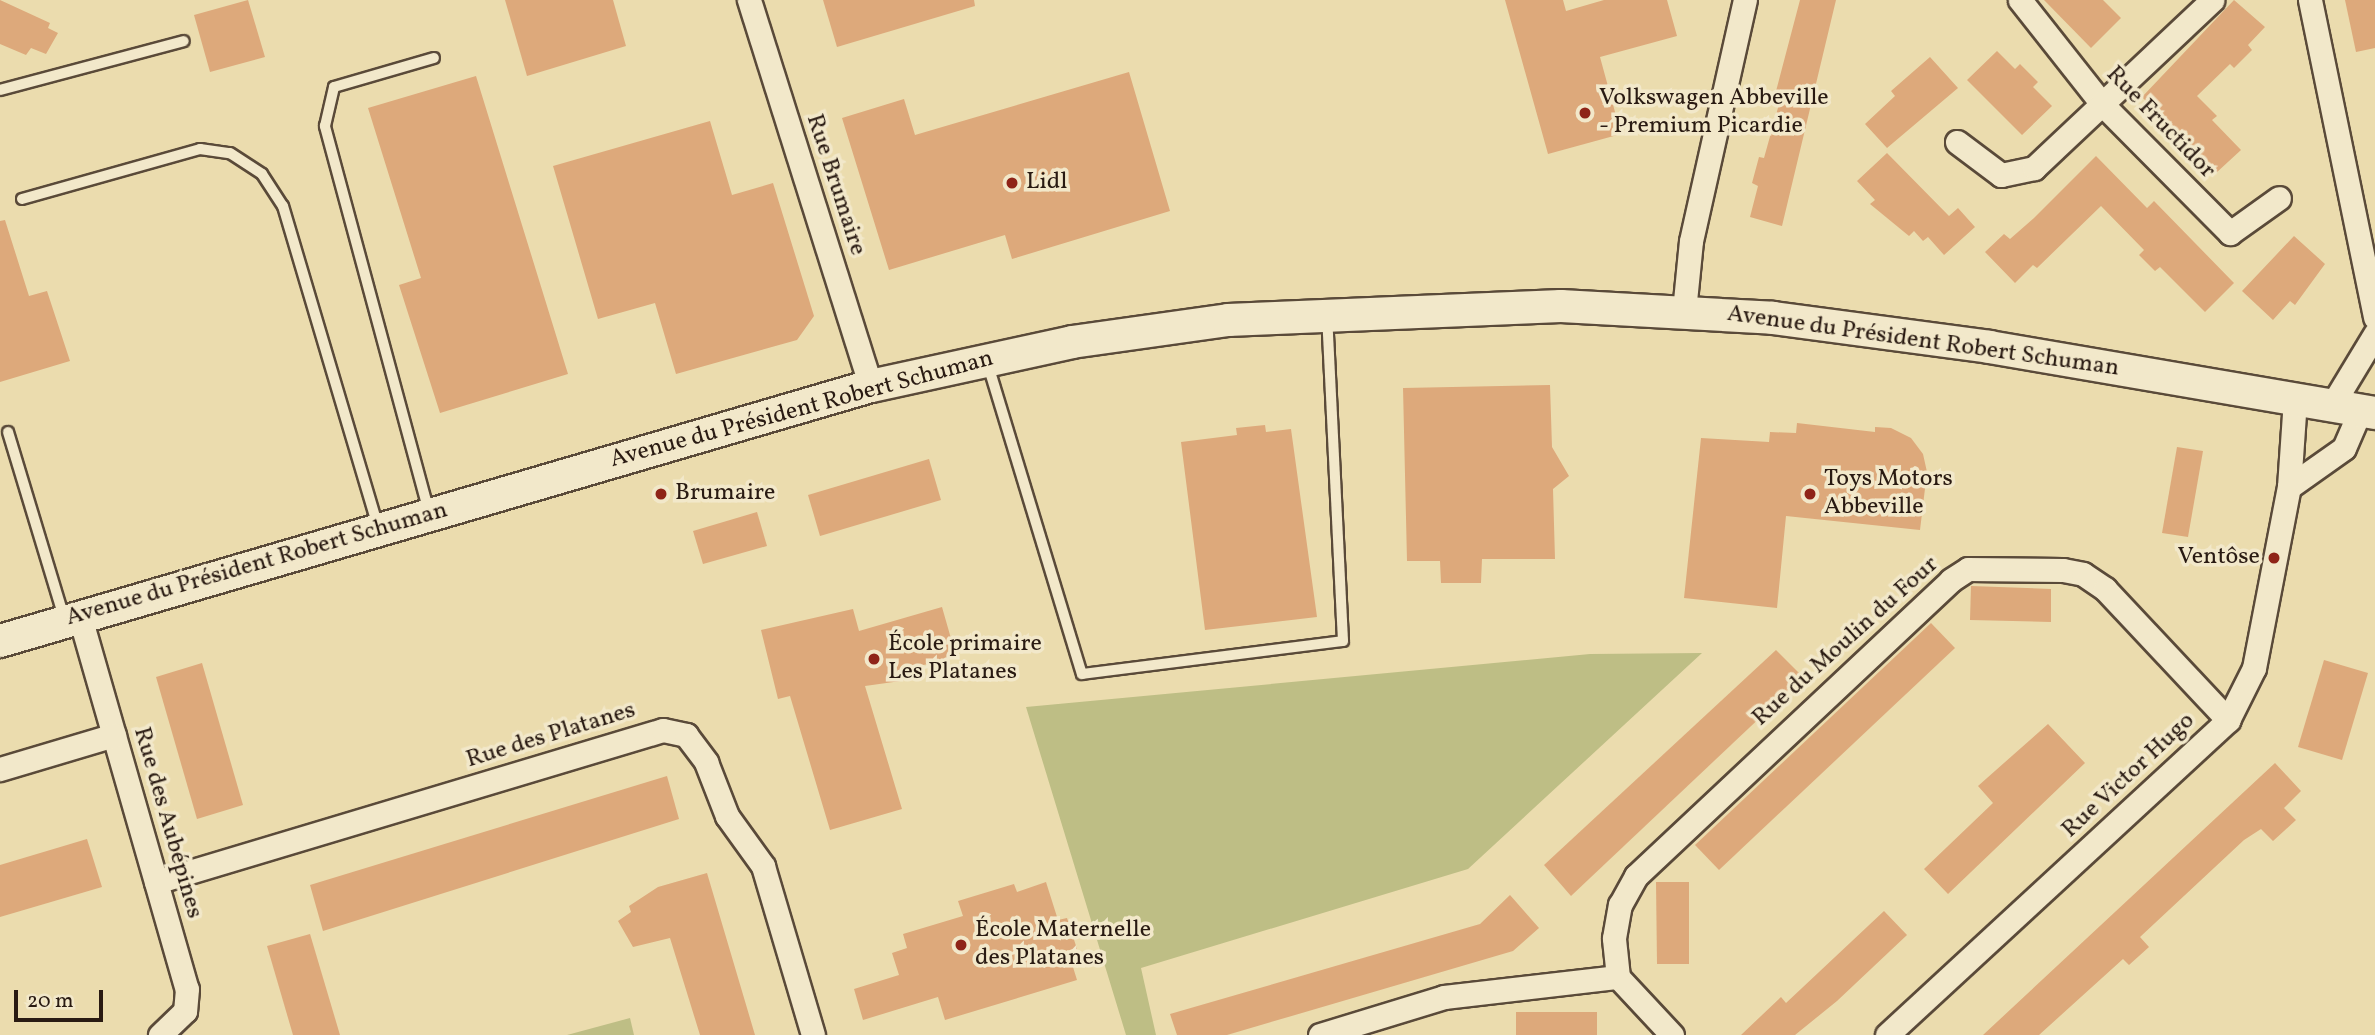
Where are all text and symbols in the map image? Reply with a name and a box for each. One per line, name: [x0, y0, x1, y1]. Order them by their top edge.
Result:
street label: Rue Fructidor: [2099, 61, 2221, 185]
place label: Volkswagen Abbeville - Premium Picardie: [1599, 85, 1829, 141]
marker: Volkswagen Abbeville - Premium Picardie: [1577, 105, 1593, 121]
street label: Rue Brumaire: [799, 111, 871, 259]
place label: Lidl: [1026, 169, 1067, 197]
marker: Lidl: [1004, 175, 1020, 191]
street label: Avenue du Président Robert Schuman: [1725, 300, 2121, 384]
street label: Avenue du Président Robert Schuman: [607, 345, 997, 475]
place label: Toys Motors Abbeville: [1824, 466, 1953, 522]
place label: Brumaire: [675, 480, 775, 508]
marker: Brumaire: [653, 486, 669, 502]
marker: Toys Motors Abbeville: [1802, 486, 1818, 502]
street label: Avenue du Président Robert Schuman: [63, 497, 451, 633]
place label: Ventôse: [2178, 544, 2260, 572]
marker: Ventôse: [2266, 550, 2282, 566]
street label: Rue du Moulin du Four: [1747, 551, 1945, 733]
place label: École primaire Les Platanes: [888, 631, 1042, 687]
marker: École primaire Les Platanes: [866, 651, 882, 667]
street label: Rue des Platanes: [463, 697, 639, 775]
street label: Rue Victor Hugo: [2056, 707, 2202, 845]
street label: Rue des Aubépines: [126, 724, 208, 922]
place label: École Maternelle des Platanes: [975, 917, 1151, 973]
marker: École Maternelle des Platanes: [953, 937, 969, 953]
scale bar: [18, 976, 107, 1020]
text: 20 m: [27, 987, 73, 1016]

